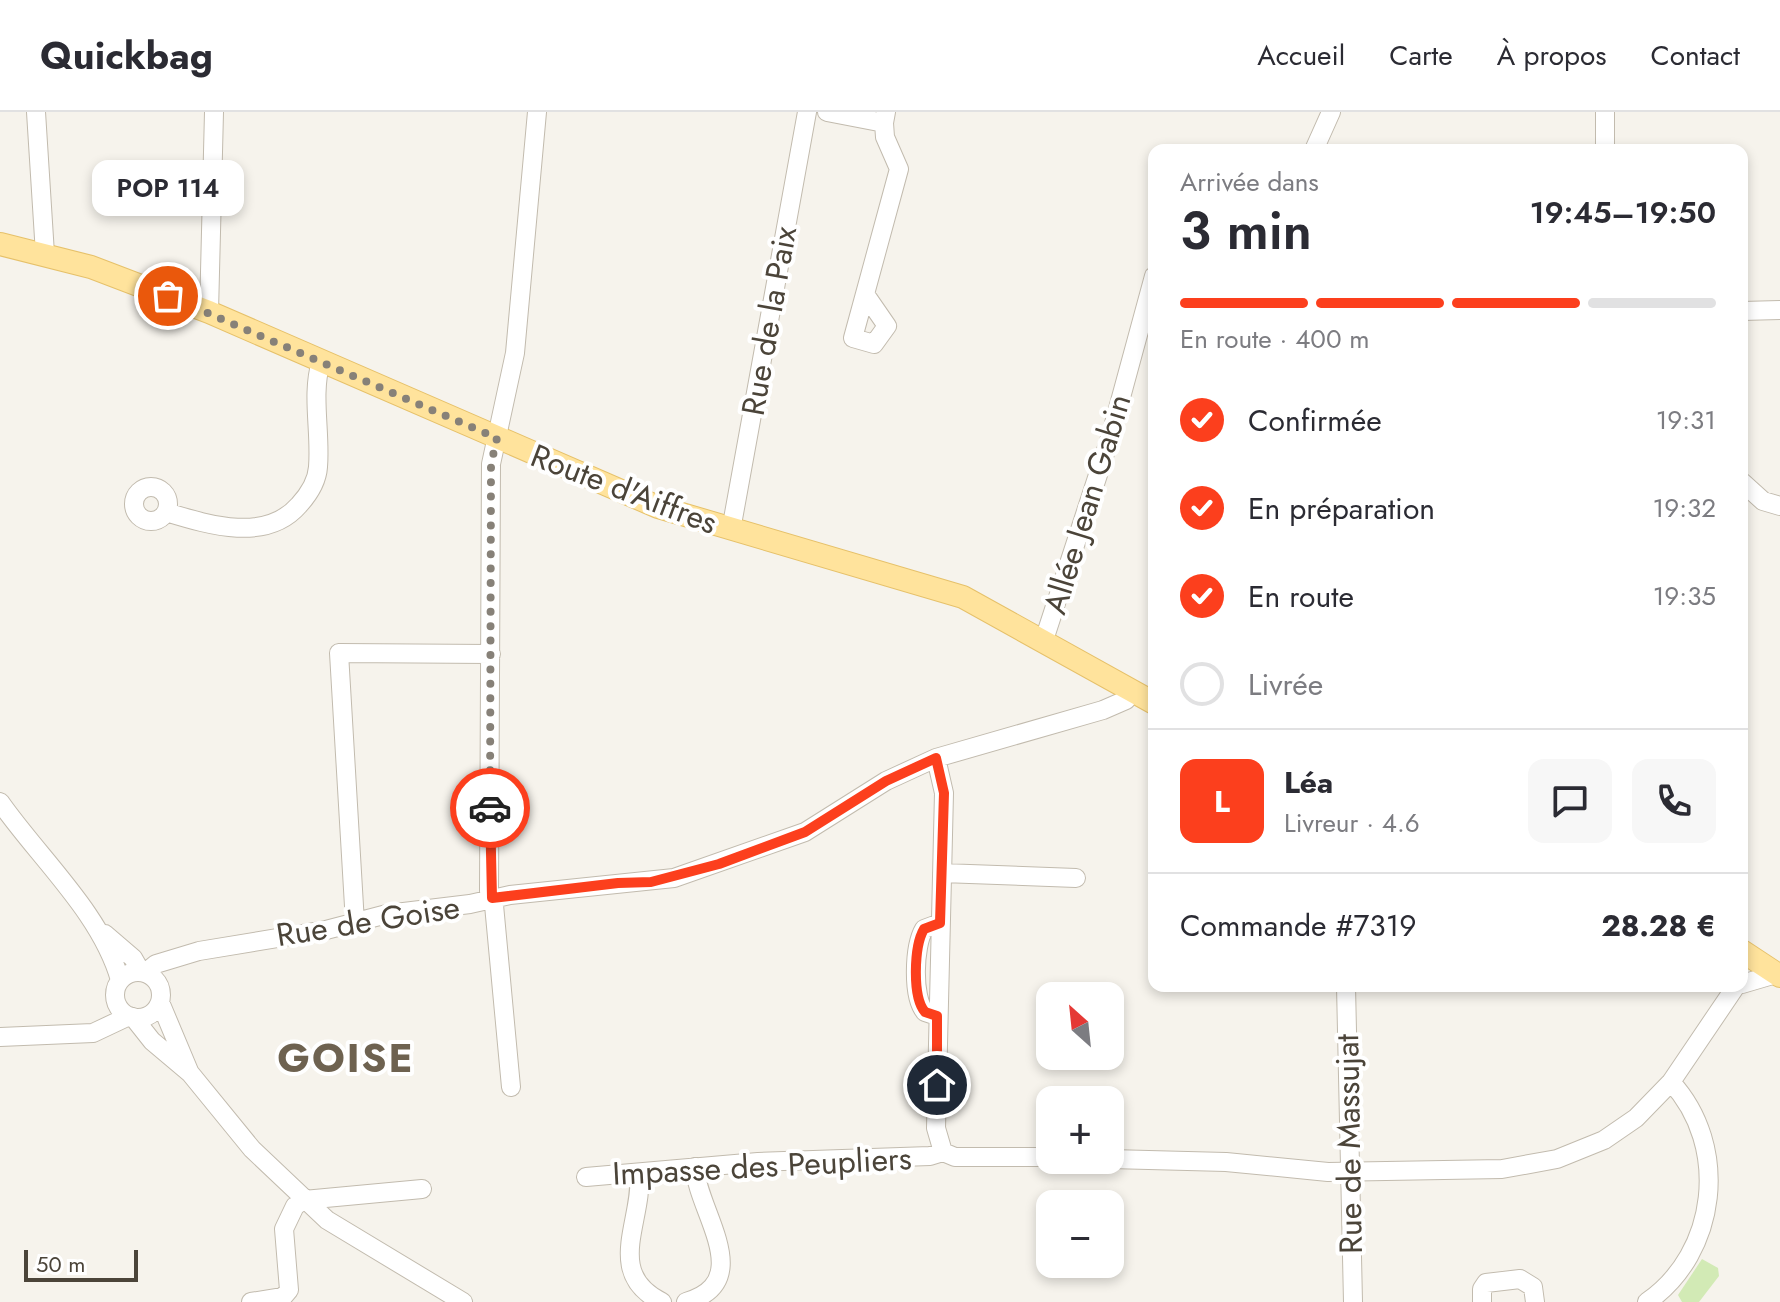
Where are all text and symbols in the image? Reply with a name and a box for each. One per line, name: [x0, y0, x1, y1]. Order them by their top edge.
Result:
text: Quickbag: [40, 28, 213, 83]
text: Accueil: [1257, 35, 1345, 76]
text: Carte: [1389, 35, 1453, 76]
text: À propos: [1497, 35, 1607, 76]
text: Contact: [1651, 35, 1740, 76]
callout: POP 114: [92, 160, 244, 216]
text: Arrivée dans: [1180, 163, 1319, 201]
text: POP 114: [117, 169, 219, 207]
text: 19:45–19:50: [1530, 191, 1716, 234]
text: 3 min: [1180, 193, 1312, 269]
street label: Rue de la Paix: [730, 222, 808, 419]
pin: [134, 262, 202, 330]
icon: bag: [146, 274, 190, 318]
text: En route · 400 m: [1180, 320, 1370, 358]
street label: Allée Jean Gabin: [1032, 388, 1142, 620]
icon: check: [1180, 398, 1224, 442]
text: Confirmée: [1248, 399, 1382, 442]
text: 19:31: [1656, 401, 1716, 439]
street label: Route d'Aiffres: [524, 432, 724, 546]
icon: check: [1180, 486, 1224, 530]
text: En préparation: [1248, 487, 1435, 530]
text: 19:32: [1653, 489, 1716, 527]
icon: check: [1180, 574, 1224, 618]
text: En route: [1248, 575, 1354, 618]
text: 19:35: [1653, 577, 1716, 615]
text: Livrée: [1248, 663, 1323, 706]
button: chat: [1528, 759, 1612, 843]
button: phone: [1632, 759, 1716, 843]
text: Léa: [1284, 761, 1333, 804]
courier: [450, 768, 530, 848]
text: L: [1214, 780, 1230, 823]
icon: car: [468, 786, 512, 830]
text: Livreur · 4.6: [1284, 804, 1420, 842]
street label: Rue de Goise: [273, 884, 463, 958]
text: Commande #7319: [1180, 904, 1417, 947]
text: 28.28 €: [1601, 904, 1716, 947]
north arrow: [1036, 982, 1124, 1070]
map controls: [1036, 982, 1124, 1278]
district label: GOISE: [277, 1029, 415, 1087]
street label: Rue de Massujat: [1324, 1033, 1374, 1254]
pin: [903, 1051, 971, 1119]
icon: home: [915, 1063, 959, 1107]
button: +: [1036, 1086, 1124, 1174]
street label: Impasse des Peupliers: [611, 1135, 913, 1197]
button: −: [1036, 1190, 1124, 1278]
scale bar: [24, 1246, 138, 1282]
text: 50 m: [36, 1248, 85, 1280]

